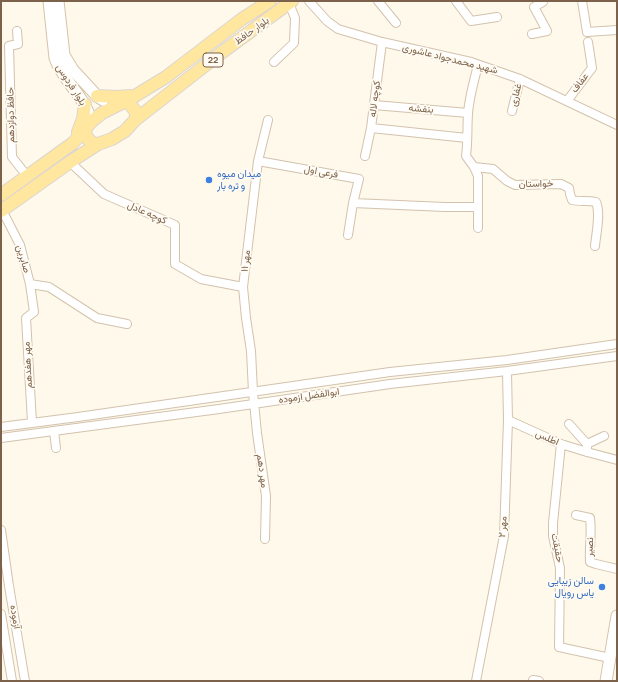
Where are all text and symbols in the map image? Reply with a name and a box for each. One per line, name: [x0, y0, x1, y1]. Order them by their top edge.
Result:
street label: بلوار حافظ: [232, 14, 272, 48]
street label: شهید محمدجواد عاشوری: [401, 41, 499, 77]
road number: 22: [203, 53, 223, 67]
street label: بلوار فردوس: [53, 62, 89, 108]
street label: عفاف: [569, 71, 591, 95]
street label: کوچه لاله: [367, 80, 383, 118]
street label: غفاری: [507, 82, 525, 108]
street label: حافظ دوازدهم: [5, 87, 17, 143]
street label: بنفشه: [408, 102, 434, 116]
street label: فرعی اول: [303, 163, 339, 181]
place label: میدان میوه و تره بار: [217, 168, 261, 192]
marker: میدان میوه و تره بار: [204, 175, 214, 185]
street label: خواستان: [519, 178, 553, 190]
street label: کوچه عادل: [125, 199, 169, 227]
street label: صابرین: [13, 244, 33, 274]
street label: مهر ۱۱: [239, 249, 253, 273]
street label: مهر هفدهم: [21, 341, 35, 389]
street label: ابوالفضل ازموده: [278, 386, 340, 406]
street label: اطلس: [533, 428, 561, 448]
street label: مهر دهم: [254, 453, 270, 489]
street label: مهر ۲: [496, 516, 510, 538]
street label: حقیقت: [548, 532, 566, 564]
street label: نصیر: [584, 537, 596, 557]
place label: سالن زیبایی یاس رویال: [548, 575, 594, 598]
marker: سالن زیبایی یاس رویال: [597, 582, 607, 592]
street label: آزموده: [7, 604, 23, 630]

